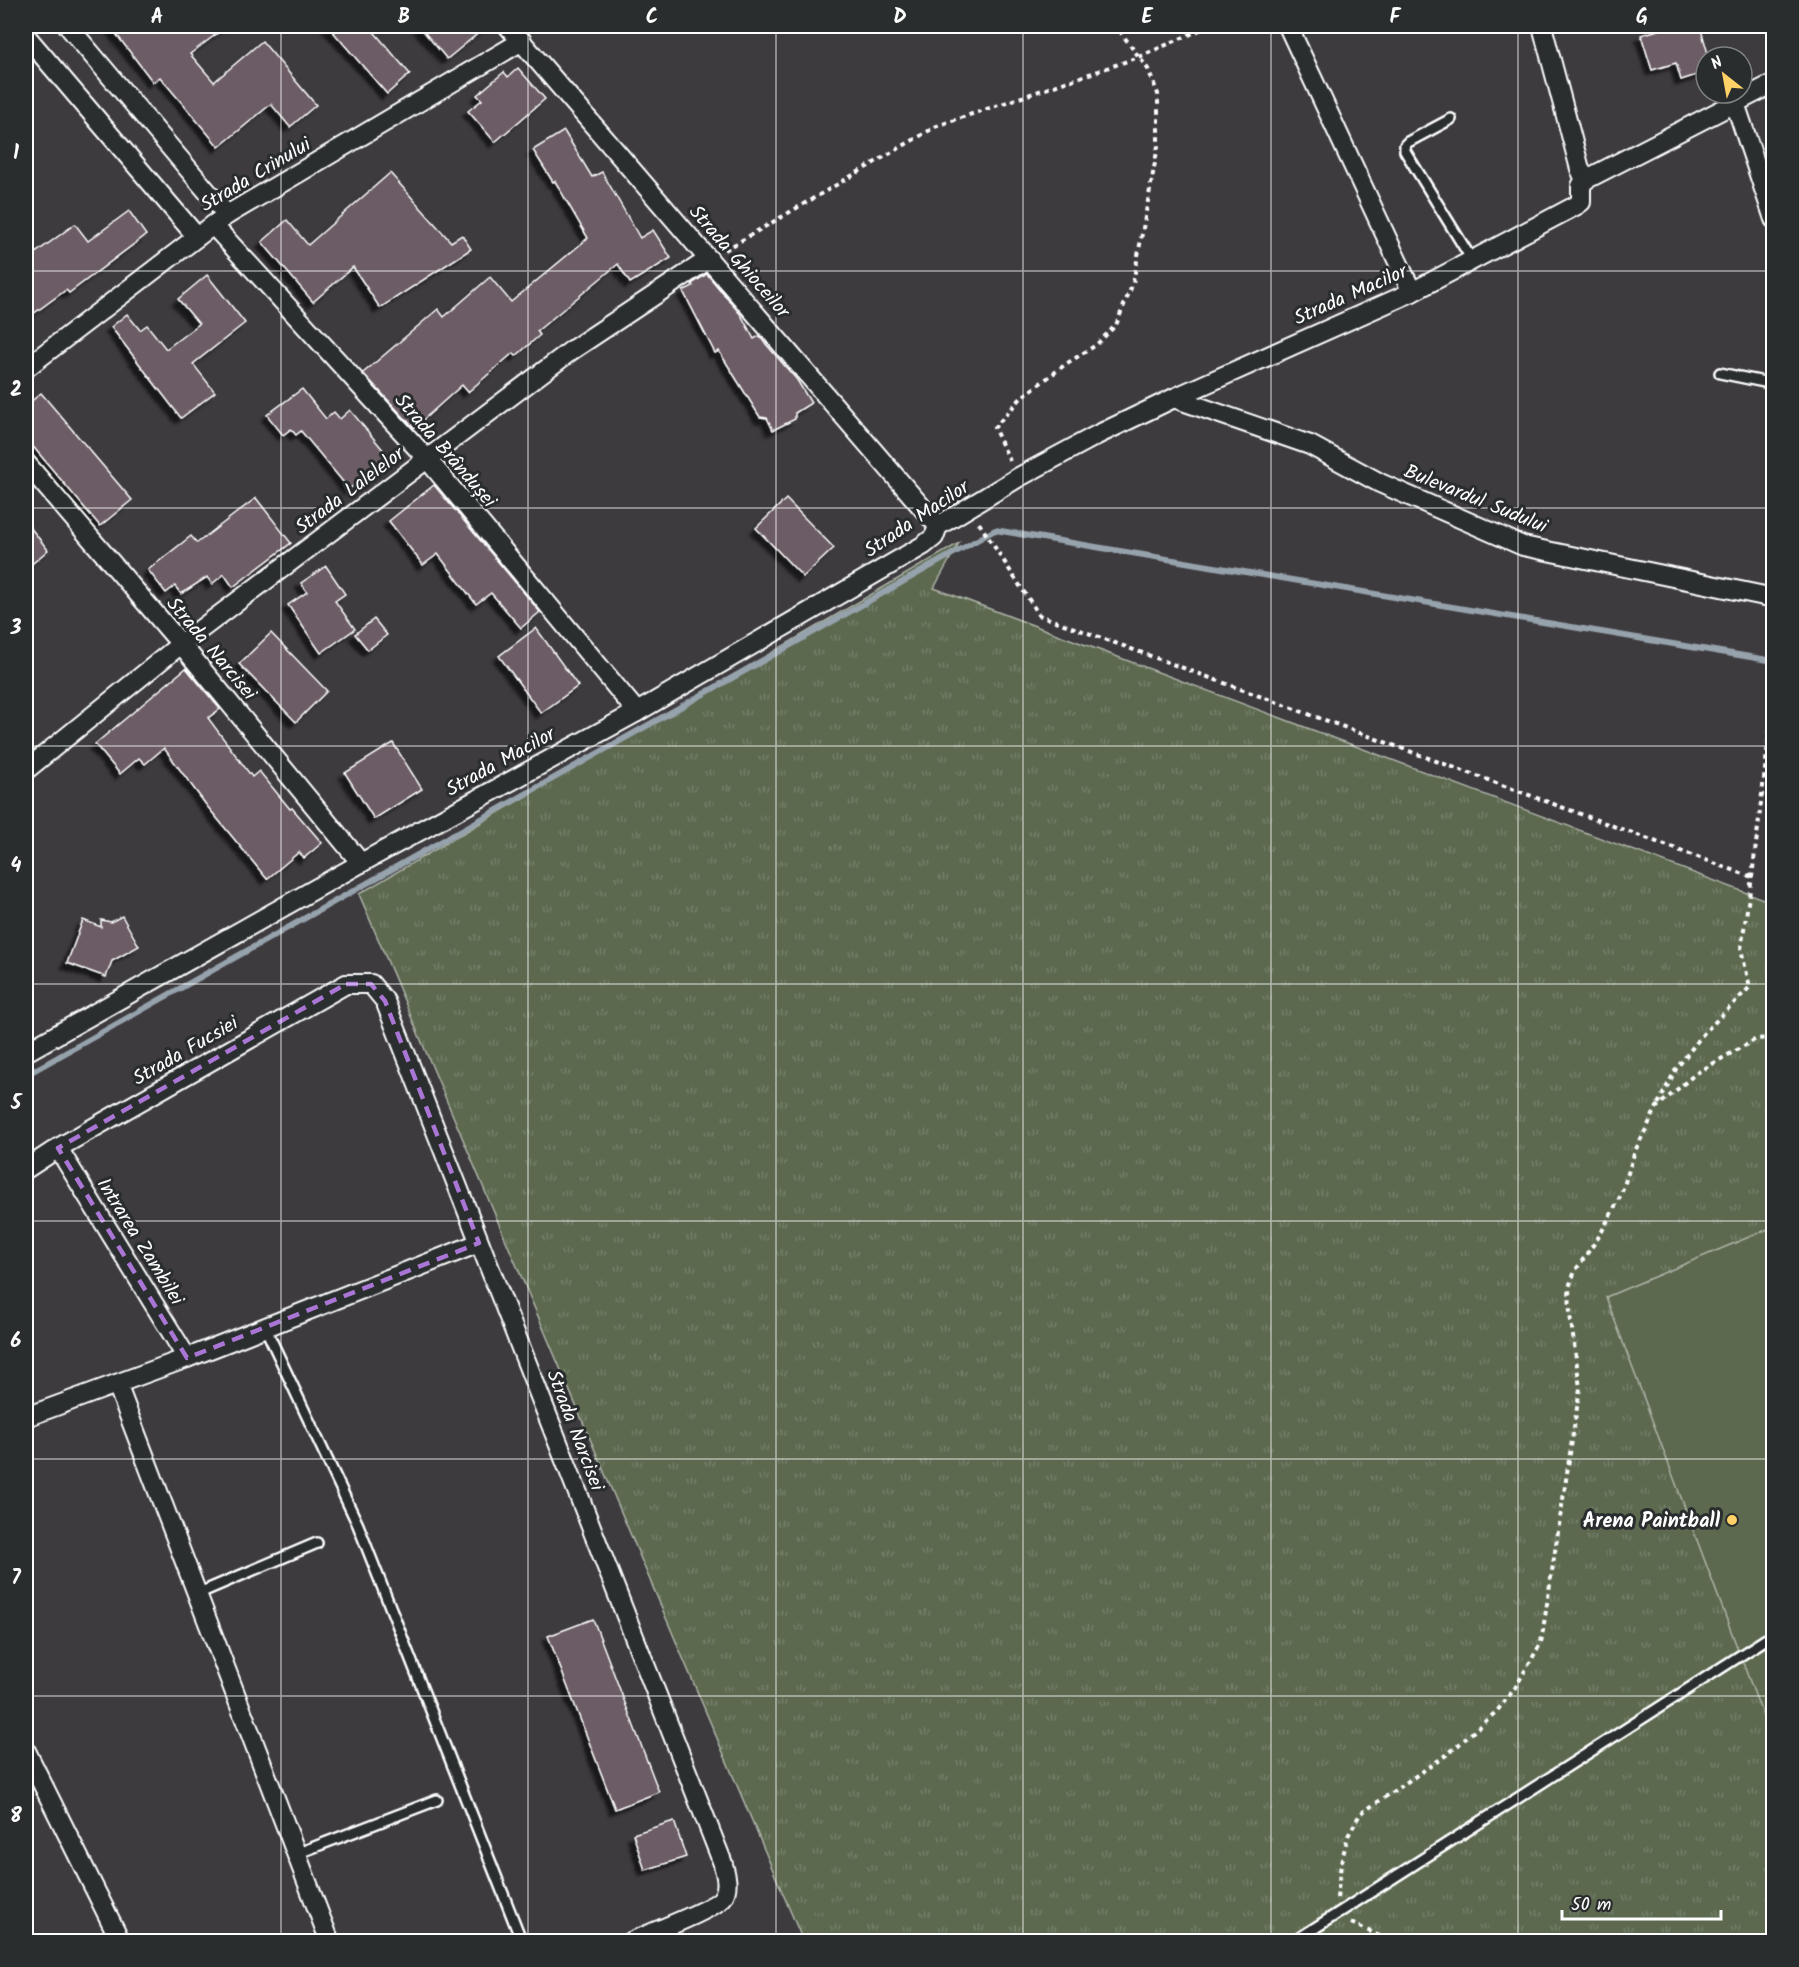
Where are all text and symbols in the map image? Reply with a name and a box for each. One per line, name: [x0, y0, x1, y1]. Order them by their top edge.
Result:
text: A: [151, 2, 163, 34]
text: B: [398, 2, 410, 34]
text: C: [646, 2, 658, 34]
text: D: [893, 2, 907, 34]
text: E: [1141, 2, 1153, 34]
text: F: [1390, 2, 1402, 34]
text: G: [1636, 2, 1648, 34]
north arrow: [1694, 45, 1754, 105]
text: N: [1706, 50, 1728, 77]
street label: Strada Crinului: [194, 129, 319, 222]
text: 1: [13, 138, 19, 170]
street label: Strada Ghioceilor: [680, 198, 798, 327]
street label: Strada Macilor: [1289, 256, 1414, 335]
text: 2: [10, 375, 22, 407]
street label: Strada Brândușei: [385, 387, 504, 517]
street label: Strada Lalelelor: [288, 439, 413, 544]
street label: Bulevardul Sudului: [1399, 456, 1553, 544]
street label: Strada Macilor: [858, 472, 977, 567]
street label: Strada Narcisei: [157, 590, 264, 709]
text: 3: [10, 613, 22, 645]
street label: Strada Macilor: [440, 719, 563, 806]
text: 4: [11, 851, 22, 883]
street label: Strada Fucsiei: [127, 1008, 246, 1095]
text: 5: [10, 1088, 23, 1120]
street label: Intrarea Zambilei: [87, 1172, 192, 1313]
text: 6: [11, 1326, 22, 1358]
street label: Strada Narcisei: [536, 1366, 612, 1497]
place label: Arena Paintball: [1583, 1506, 1721, 1538]
marker: Arena Paintball: [1725, 1513, 1739, 1527]
text: 7: [11, 1563, 21, 1595]
text: 8: [10, 1801, 22, 1833]
scale bar: [1562, 1883, 1721, 1921]
text: 50 m: [1571, 1891, 1611, 1920]

